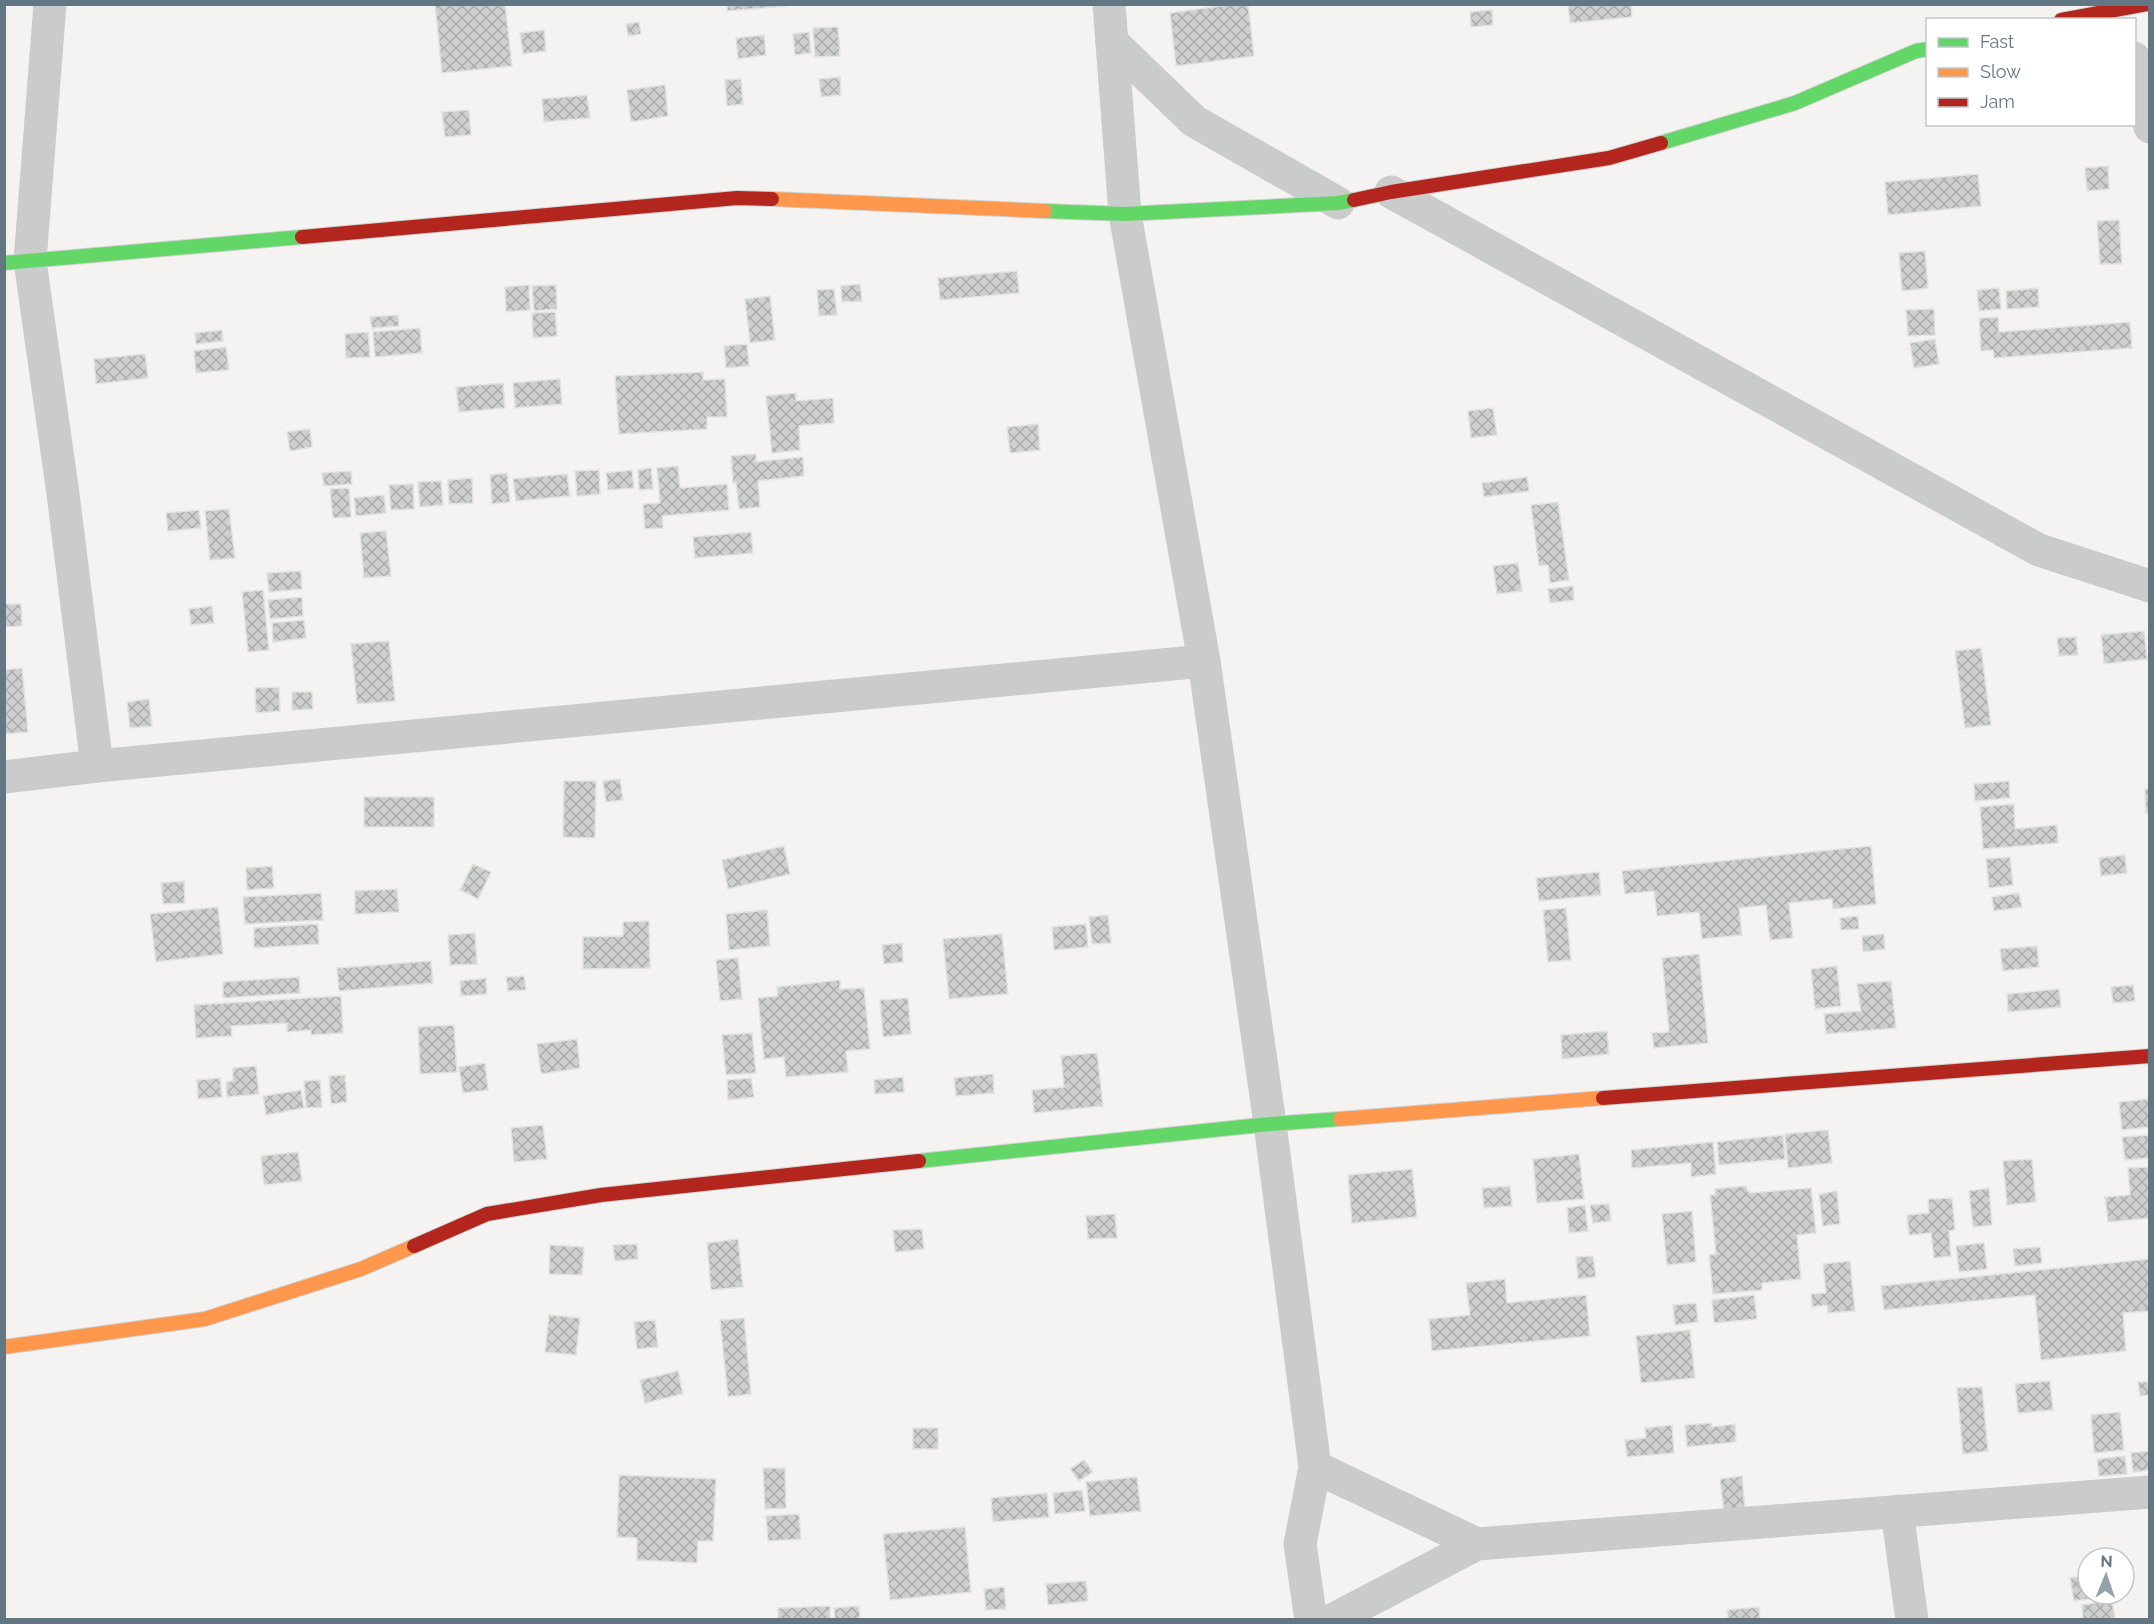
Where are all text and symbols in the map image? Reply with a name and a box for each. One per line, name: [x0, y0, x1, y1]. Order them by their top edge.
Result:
legend: [1926, 18, 2136, 126]
text: Fast: [1980, 31, 2014, 52]
text: Slow: [1980, 61, 2021, 82]
text: Jam: [1980, 91, 2015, 112]
north arrow: [2076, 1546, 2136, 1606]
text: N: [2100, 1552, 2113, 1571]

